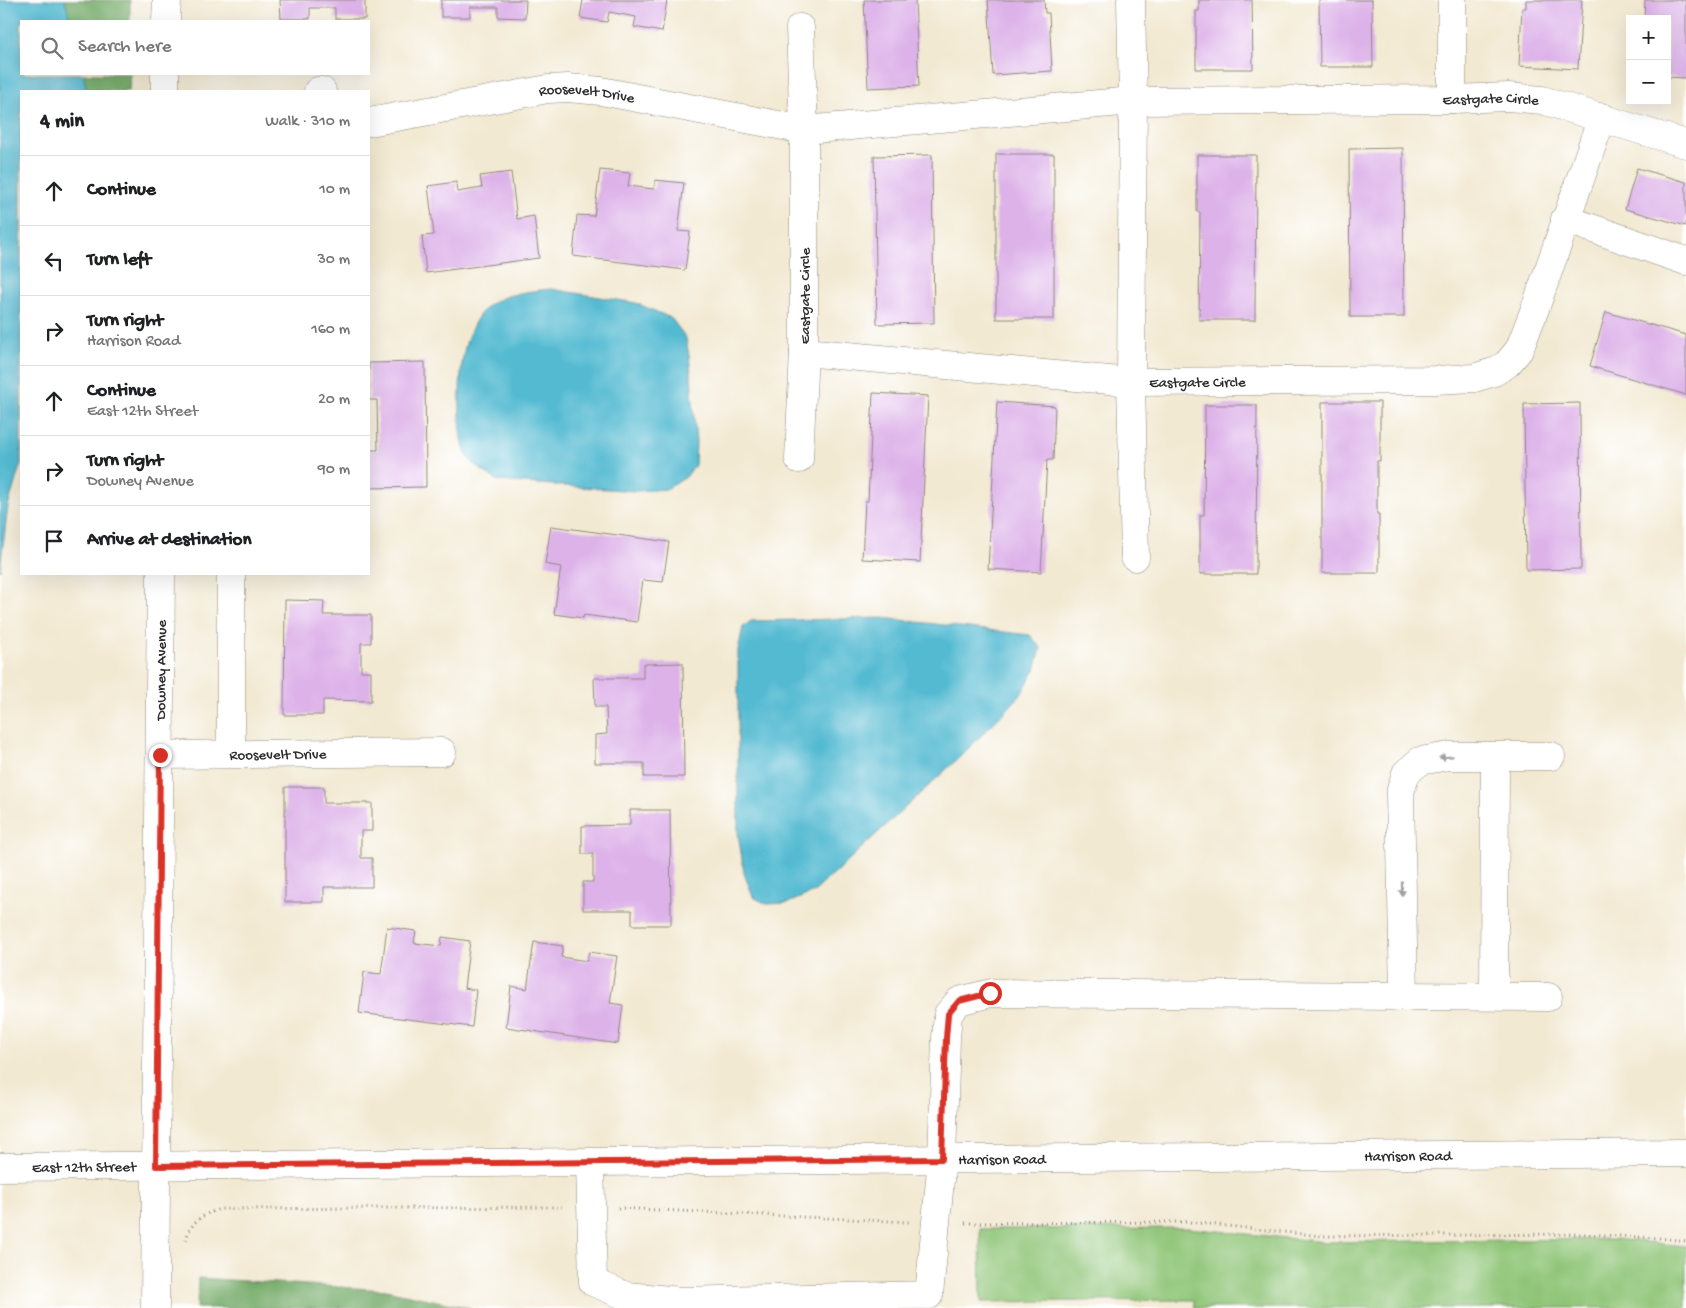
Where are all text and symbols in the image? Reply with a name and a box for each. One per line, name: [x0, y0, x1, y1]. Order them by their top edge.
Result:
map controls: [1626, 15, 1671, 105]
button: +: [1626, 15, 1671, 60]
search box: [20, 20, 370, 75]
icon: search: [38, 34, 66, 62]
text: Search here: [78, 36, 172, 59]
button: −: [1626, 60, 1671, 105]
street label: Roosevelt Drive: [537, 81, 636, 108]
street label: Eastgate Circle: [1443, 90, 1540, 111]
text: 4 min: [40, 110, 84, 135]
text: Walk · 310 m: [265, 113, 350, 132]
icon: ahead: [40, 177, 68, 205]
text: Continue: [87, 179, 156, 202]
text: 10 m: [319, 181, 350, 200]
icon: left: [40, 247, 68, 275]
street label: Eastgate Circle: [797, 248, 815, 344]
text: Turn left: [87, 249, 151, 272]
text: 30 m: [317, 251, 350, 270]
text: Turn right: [87, 310, 163, 333]
icon: right: [40, 317, 68, 345]
text: 160 m: [311, 321, 350, 340]
text: Harrison Road: [87, 333, 180, 352]
street label: Eastgate Circle: [1149, 374, 1246, 393]
text: Continue: [87, 380, 156, 403]
icon: ahead: [40, 387, 68, 415]
text: 20 m: [318, 391, 350, 410]
text: East 12th Street: [87, 403, 198, 422]
text: Turn right: [87, 450, 163, 473]
icon: right: [40, 457, 68, 485]
text: 90 m: [318, 461, 350, 480]
text: Downey Avenue: [87, 473, 194, 492]
icon: arrive: [40, 527, 68, 555]
text: Arrive at destination: [87, 529, 251, 552]
street label: Downey Avenue: [153, 620, 172, 721]
route end: [149, 744, 172, 767]
street label: Roosevelt Drive: [229, 746, 327, 765]
one-way arrow: [1438, 753, 1454, 761]
one-way arrow: [1398, 882, 1406, 898]
route start: [979, 982, 1002, 1005]
street label: Harrison Road: [1364, 1148, 1453, 1167]
street label: Harrison Road: [958, 1151, 1047, 1170]
street label: East 12th Street: [32, 1159, 138, 1178]

